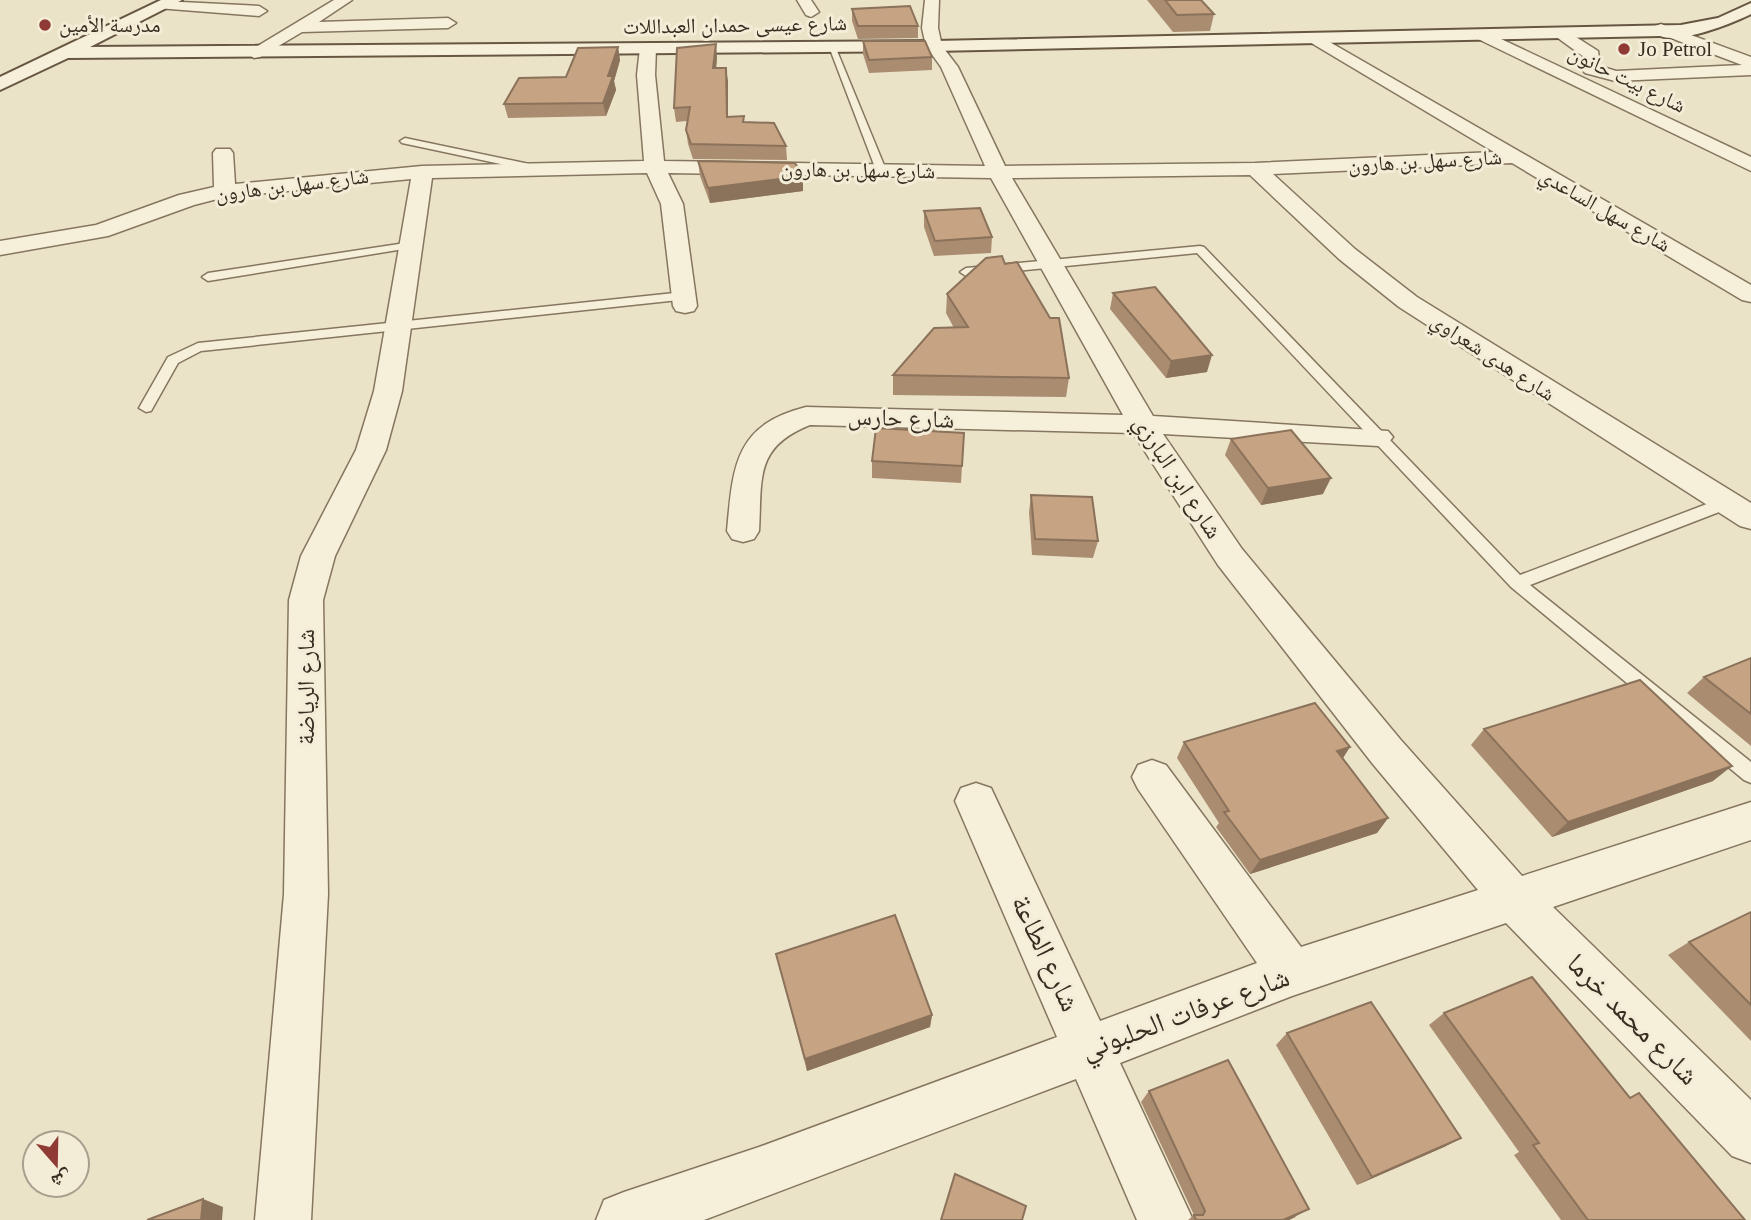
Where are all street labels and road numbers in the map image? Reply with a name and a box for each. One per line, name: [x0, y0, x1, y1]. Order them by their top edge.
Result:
street label: شارع عيسى حمدان العبداللات: [623, 11, 847, 40]
street label: شارع بيت حانون: [1564, 40, 1690, 119]
street label: شارع سهل بن هارون: [1347, 145, 1503, 178]
street label: شارع سهل بن هارون: [781, 157, 935, 184]
street label: شارع سهل الساعدي: [1533, 163, 1675, 261]
street label: شارع سهل بن هارون: [214, 164, 370, 207]
street label: شارع هدى شعراوي: [1424, 308, 1559, 410]
street label: شارع حارس: [847, 403, 955, 435]
street label: شارع ابن البارزي: [1124, 411, 1227, 547]
street label: شارع الرياضة: [293, 629, 321, 745]
street label: شارع الطاعة: [1004, 890, 1086, 1017]
street label: شارع محمد خرما: [1560, 947, 1705, 1092]
street label: شارع عرفات الحلبوني: [1077, 961, 1296, 1072]

